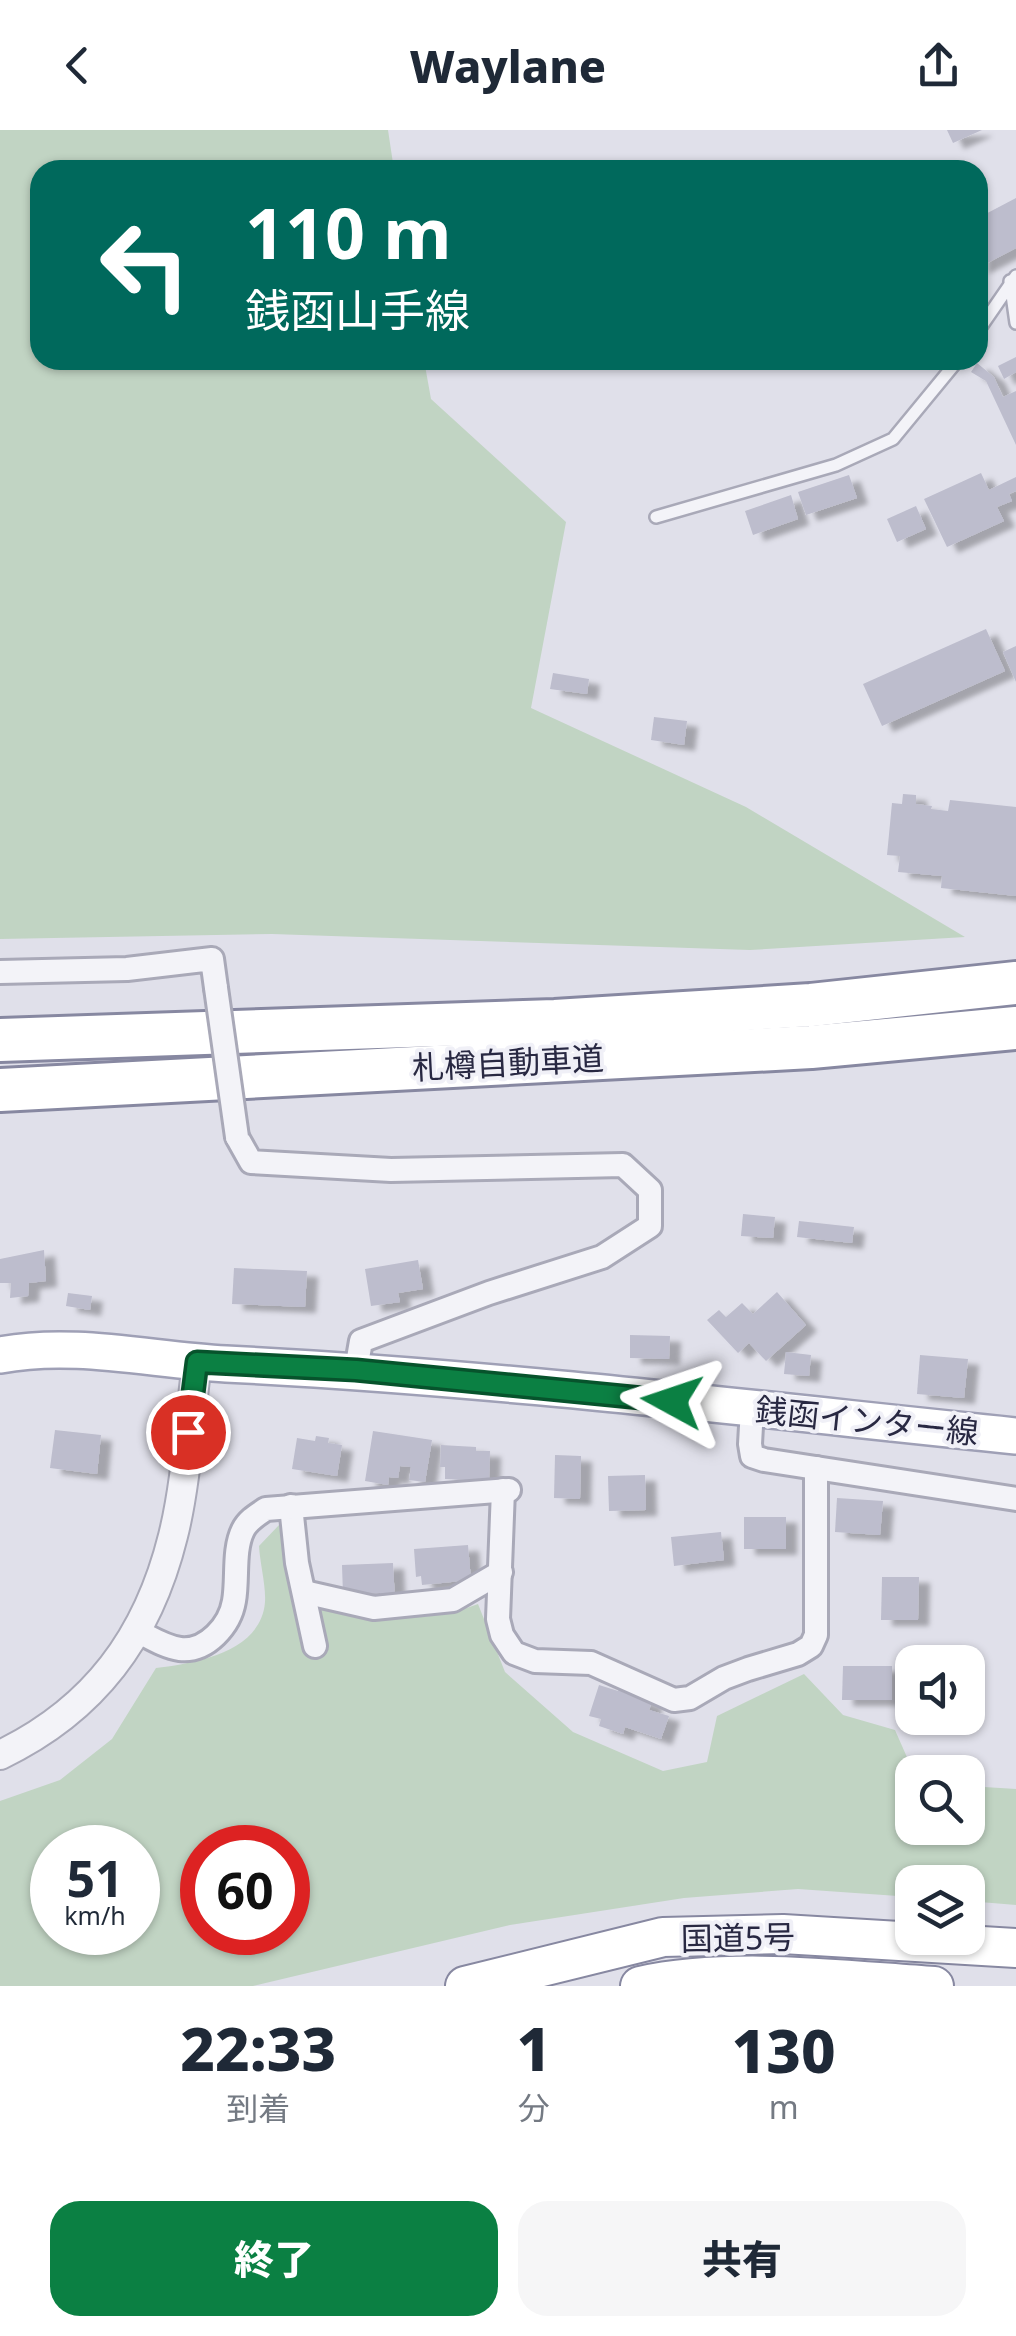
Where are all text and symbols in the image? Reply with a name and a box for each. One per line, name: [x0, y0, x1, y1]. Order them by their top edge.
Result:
text: Waylane: [410, 35, 606, 96]
icon: back: [50, 38, 105, 93]
icon: share: [911, 38, 966, 93]
text: 110 m: [245, 184, 452, 280]
icon: left: [80, 200, 210, 330]
text: 銭函山手線: [245, 279, 470, 340]
street label: 札樽自動車道: [411, 1036, 605, 1088]
position arrow: [620, 1349, 724, 1453]
street label: 銭函インター線: [753, 1387, 981, 1453]
pin: [146, 1390, 231, 1475]
icon: arrive: [161, 1405, 216, 1460]
map controls: [895, 1645, 985, 1955]
button: sound: [895, 1645, 985, 1735]
button: search: [895, 1755, 985, 1845]
speed limit sign: 60: [180, 1825, 310, 1955]
text: 51: [66, 1844, 124, 1912]
button: layers: [895, 1865, 985, 1955]
text: km/h: [64, 1898, 126, 1932]
street label: 国道5号: [680, 1915, 796, 1959]
text: 22:33: [180, 2007, 336, 2089]
text: 1: [517, 2007, 551, 2089]
text: 130: [732, 2009, 836, 2091]
text: m: [769, 2085, 799, 2128]
text: 到着: [226, 2086, 290, 2129]
text: 分: [518, 2086, 550, 2129]
button: 終了: [50, 2201, 498, 2316]
button: 共有: [518, 2201, 966, 2316]

